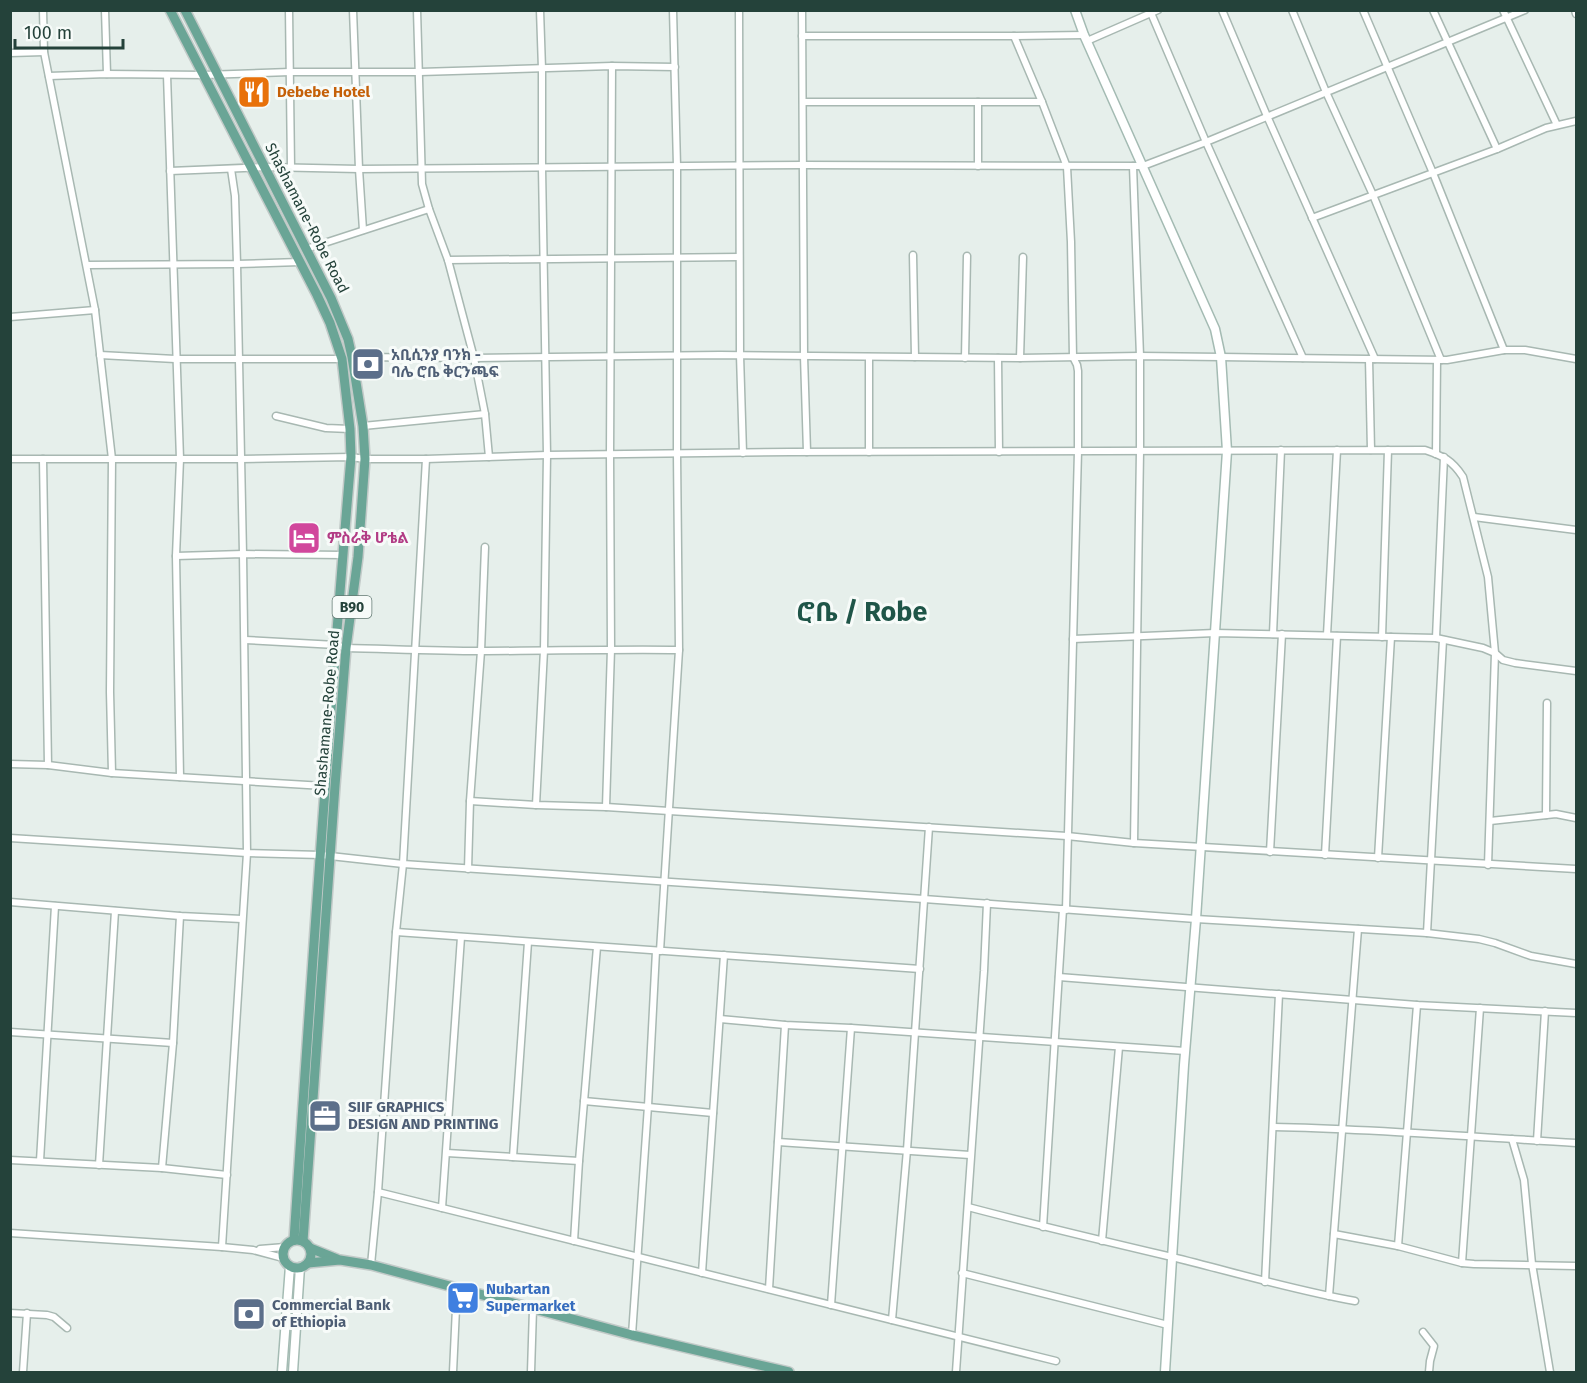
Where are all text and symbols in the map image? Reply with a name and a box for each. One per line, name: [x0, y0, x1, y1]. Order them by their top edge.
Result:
scale bar: [15, 12, 123, 50]
text: 100 m: [24, 22, 72, 44]
restaurant icon: Debebe Hotel: [236, 74, 272, 110]
place label: Debebe Hotel: [277, 83, 371, 101]
street label: Shashamane-Robe Road: [261, 140, 353, 296]
bank icon: አቢሲንያ ባንክ - ባሌ ሮቤ ቅርንጫፍ: [350, 346, 386, 382]
place label: አቢሲንያ ባንክ - ባሌ ሮቤ ቅርንጫፍ: [391, 346, 499, 381]
hotel icon: ምስራቅ ሆቴል: [286, 520, 322, 556]
place label: ምስራቅ ሆቴል: [327, 529, 409, 547]
road number: B90: [332, 596, 372, 618]
district label: ሮቤ / Robe: [797, 596, 927, 628]
street label: Shashamane-Robe Road: [311, 629, 343, 797]
office icon: SIIF GRAPHICS DESIGN AND PRINTING: [307, 1098, 343, 1134]
place label: SIIF GRAPHICS DESIGN AND PRINTING: [348, 1098, 498, 1133]
supermarket icon: Nubartan Supermarket: [445, 1280, 481, 1316]
place label: Nubartan Supermarket: [486, 1280, 576, 1315]
bank icon: Commercial Bank of Ethiopia: [231, 1296, 267, 1332]
place label: Commercial Bank of Ethiopia: [272, 1296, 391, 1331]

